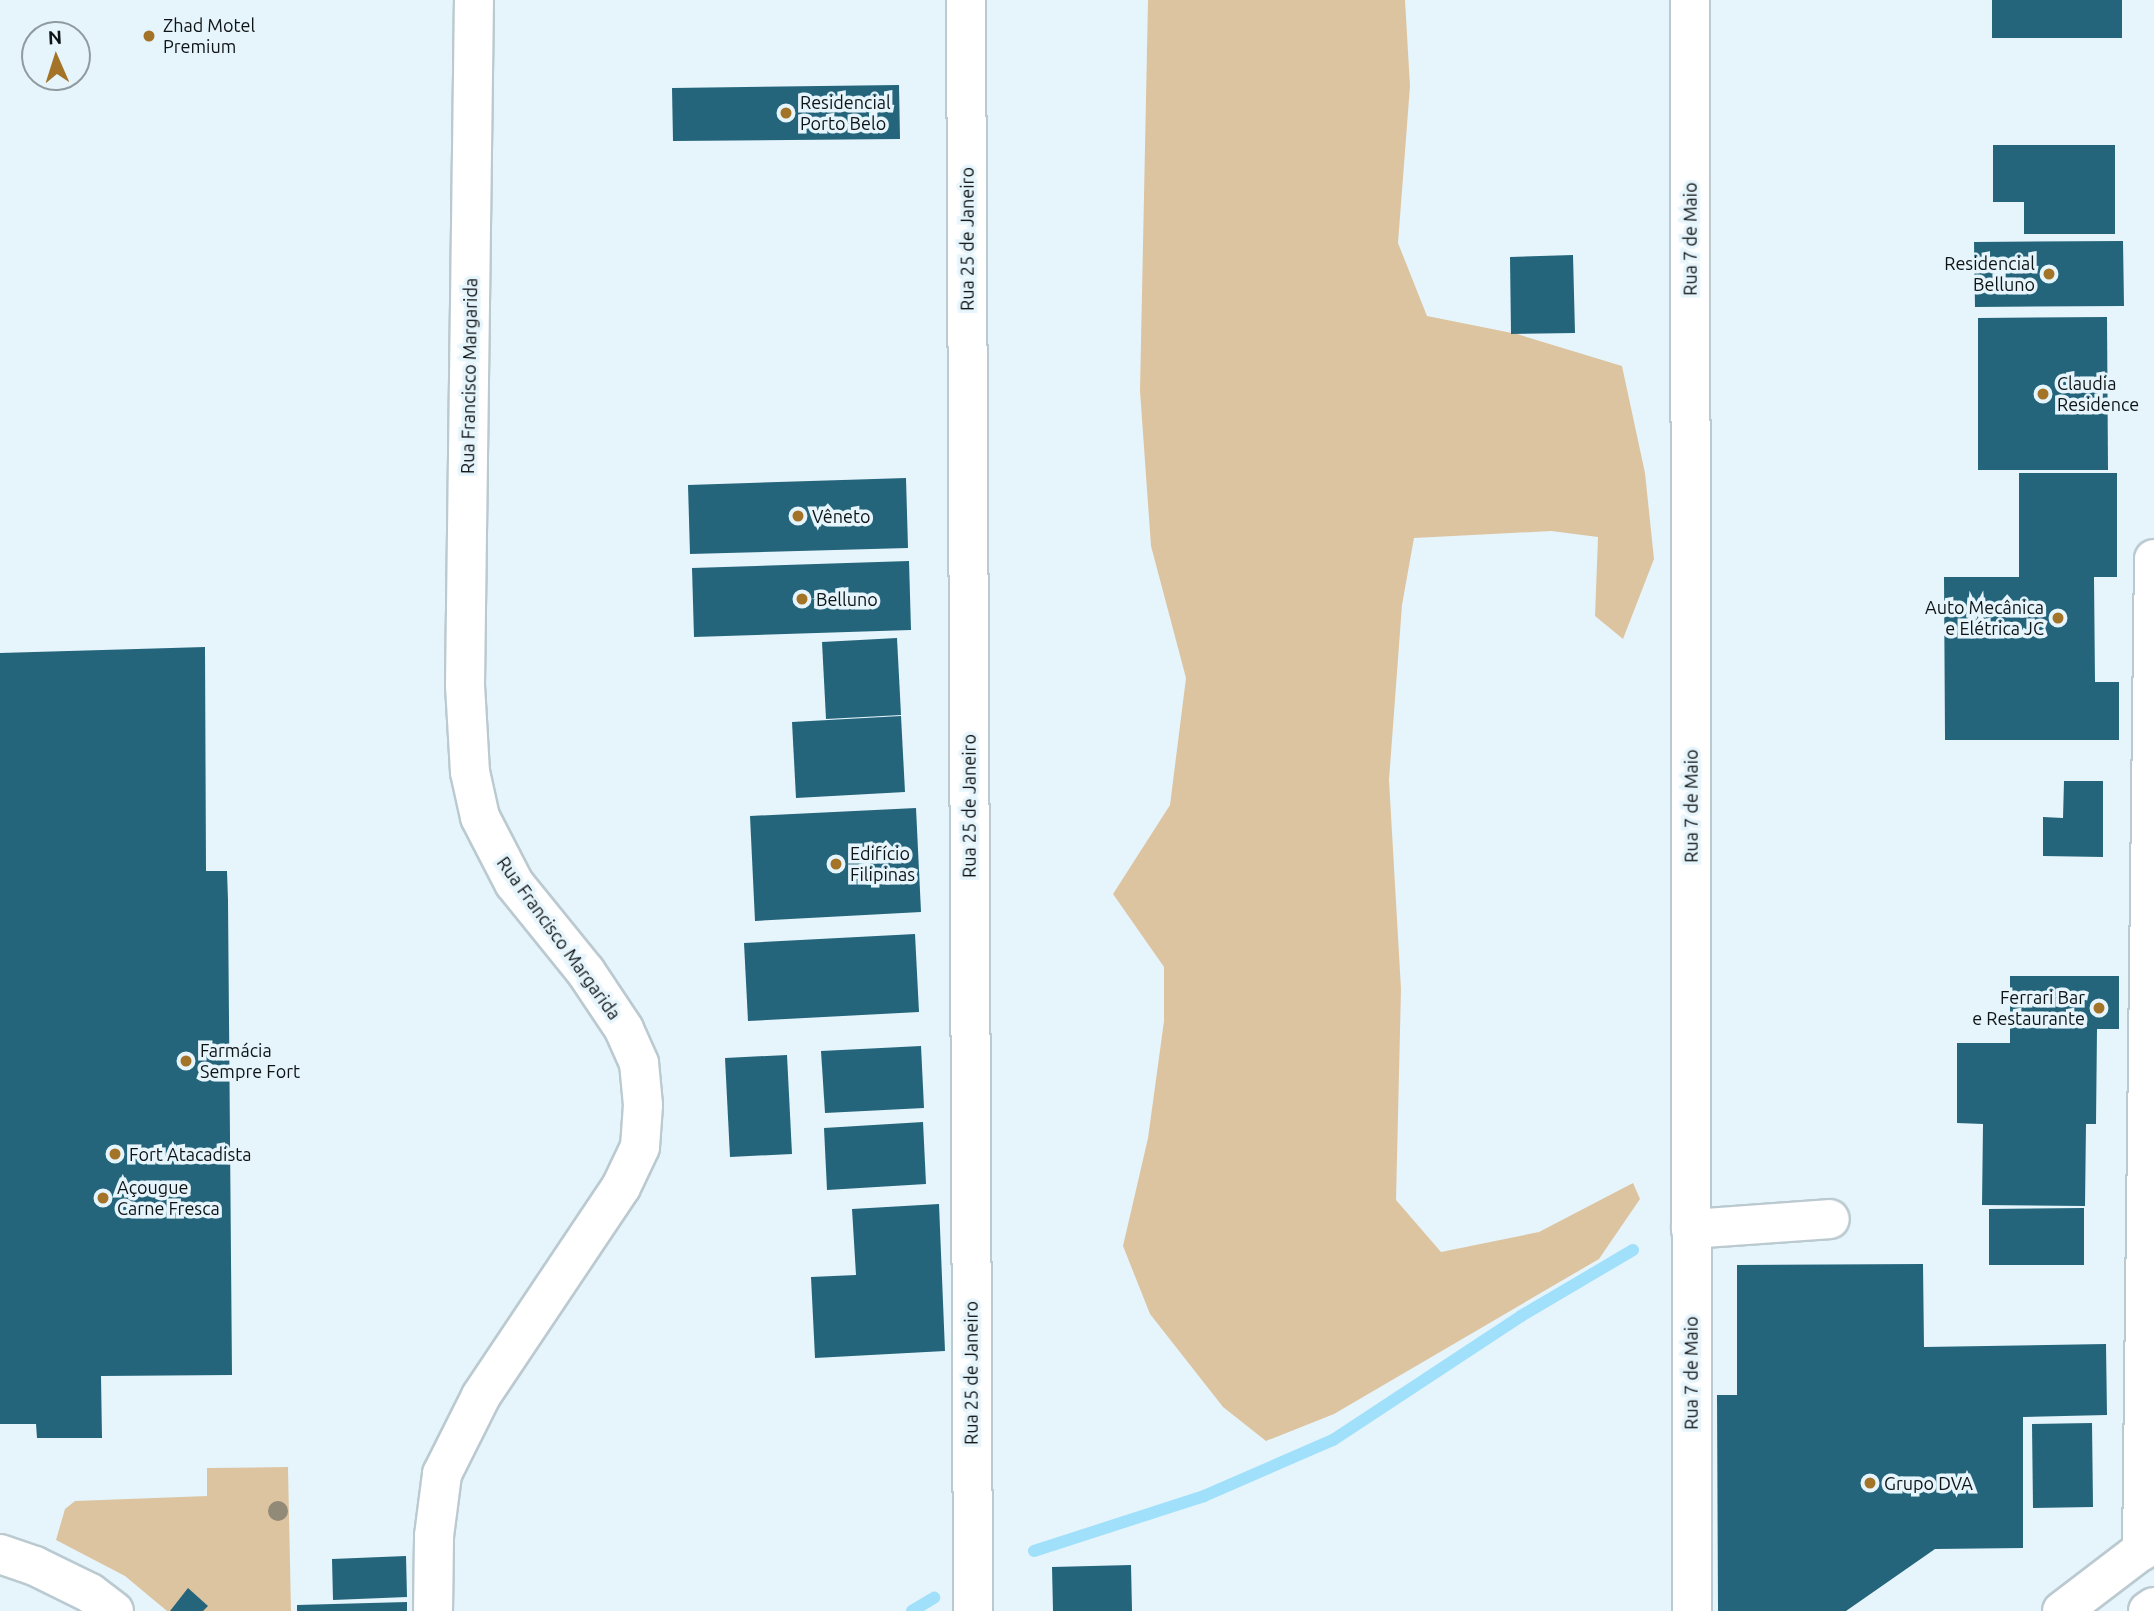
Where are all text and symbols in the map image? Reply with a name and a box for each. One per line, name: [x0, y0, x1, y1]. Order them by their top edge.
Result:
place label: Zhad Motel Premium: [163, 15, 255, 58]
north arrow: [21, 21, 91, 91]
text: N: [47, 26, 63, 48]
marker: Zhad Motel Premium: [141, 28, 157, 44]
place label: Residencial Porto Belo: [800, 92, 891, 134]
marker: Residencial Porto Belo: [778, 105, 794, 121]
street label: Rua 25 de Janeiro: [956, 167, 978, 311]
street label: Rua 7 de Maio: [1679, 182, 1701, 296]
place label: Residencial Belluno: [1944, 253, 2035, 296]
marker: Residencial Belluno: [2041, 266, 2057, 282]
street label: Rua Francisco Margarida: [456, 278, 482, 474]
place label: Claudia Residence: [2057, 373, 2139, 416]
marker: Claudia Residence: [2035, 386, 2051, 402]
place label: Vêneto: [812, 505, 870, 527]
marker: Vêneto: [790, 508, 806, 524]
place label: Belluno: [816, 588, 878, 610]
marker: Belluno: [794, 591, 810, 607]
place label: Auto Mecânica e Elétrica JC: [1925, 597, 2044, 640]
marker: Auto Mecânica e Elétrica JC: [2050, 610, 2066, 626]
street label: Rua 25 de Janeiro: [958, 734, 980, 878]
street label: Rua 7 de Maio: [1680, 749, 1702, 863]
place label: Edifício Filipinas: [850, 843, 915, 886]
street label: Rua Francisco Margarida: [493, 852, 625, 1024]
marker: Edifício Filipinas: [828, 856, 844, 872]
place label: Ferrari Bar e Restaurante: [1972, 987, 2085, 1030]
marker: Ferrari Bar e Restaurante: [2091, 1000, 2107, 1016]
place label: Farmácia Sempre Fort: [200, 1040, 300, 1082]
marker: Farmácia Sempre Fort: [178, 1053, 194, 1069]
place label: Fort Atacadista: [129, 1143, 252, 1165]
marker: Fort Atacadista: [107, 1146, 123, 1162]
place label: Açougue Carne Fresca: [117, 1177, 220, 1220]
marker: Açougue Carne Fresca: [95, 1190, 111, 1206]
street label: Rua 25 de Janeiro: [960, 1301, 982, 1445]
street label: Rua 7 de Maio: [1680, 1316, 1702, 1430]
place label: Grupo DVA: [1884, 1472, 1973, 1494]
marker: Grupo DVA: [1862, 1475, 1878, 1491]

